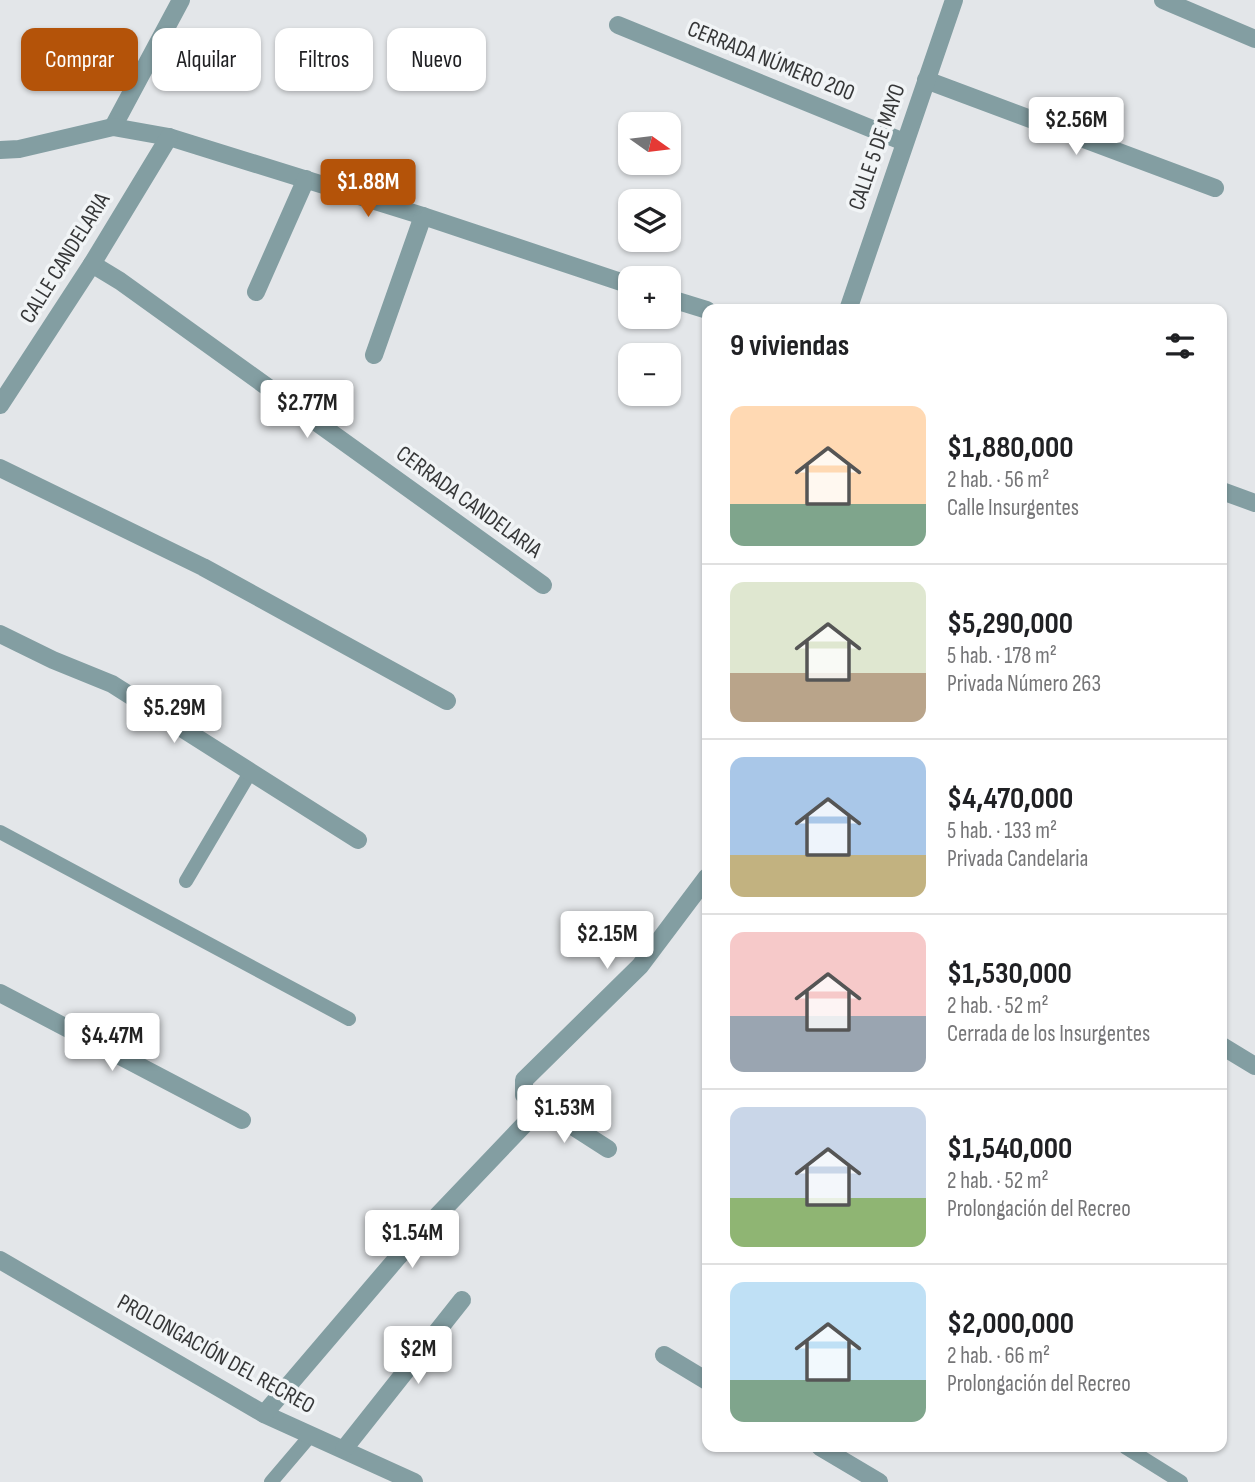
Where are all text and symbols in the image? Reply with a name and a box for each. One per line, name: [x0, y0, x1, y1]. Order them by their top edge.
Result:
street label: CERRADA NÚMERO 200: [683, 15, 859, 107]
chip: Comprar: [21, 28, 138, 91]
chip: Alquilar: [152, 28, 261, 91]
chip: Filtros: [275, 28, 373, 91]
chip: Nuevo: [387, 28, 486, 91]
street label: CALLE 5 DE MAYO: [842, 80, 912, 214]
pin: $2.56M: [1019, 97, 1133, 157]
text: $2.56M: [1045, 106, 1107, 134]
north arrow: [618, 112, 681, 175]
map controls: [618, 112, 681, 406]
pin: $1.88M: [311, 160, 425, 219]
text: $1.88M: [337, 168, 399, 196]
street label: CALLE CANDELARIA: [14, 188, 116, 328]
button: layers: [618, 189, 681, 252]
button: +: [618, 266, 681, 329]
icon: filters: [1161, 327, 1199, 365]
text: 9 viviendas: [730, 328, 849, 364]
button: −: [618, 343, 681, 406]
pin: $2.77M: [250, 380, 364, 440]
text: $2.77M: [277, 389, 337, 417]
text: $1,880,000: [947, 430, 1074, 466]
icon: home: [786, 434, 870, 518]
street label: CERRADA CANDELARIA: [391, 440, 547, 564]
text: 2 hab. · 56 m²: [947, 466, 1049, 494]
text: Calle Insurgentes: [947, 494, 1079, 522]
text: $5,290,000: [947, 606, 1073, 642]
icon: home: [786, 610, 870, 694]
text: 5 hab. · 178 m²: [947, 642, 1057, 670]
text: Privada Número 263: [947, 670, 1101, 698]
pin: $5.29M: [117, 686, 231, 745]
text: $5.29M: [142, 694, 206, 722]
text: $4,470,000: [947, 781, 1073, 817]
icon: home: [786, 785, 870, 869]
text: 5 hab. · 133 m²: [947, 817, 1057, 845]
text: Privada Candelaria: [947, 845, 1088, 873]
pin: $2.15M: [550, 912, 664, 971]
text: $2.15M: [577, 920, 637, 948]
text: $1,530,000: [947, 956, 1072, 992]
icon: home: [786, 960, 870, 1044]
text: 2 hab. · 52 m²: [947, 992, 1049, 1020]
pin: $4.47M: [55, 1014, 169, 1073]
text: Cerrada de los Insurgentes: [947, 1020, 1150, 1048]
text: $4.47M: [81, 1022, 143, 1050]
pin: $1.53M: [507, 1086, 621, 1145]
text: $1.53M: [533, 1094, 595, 1122]
text: $1,540,000: [947, 1131, 1072, 1167]
icon: home: [786, 1135, 870, 1219]
text: 2 hab. · 52 m²: [947, 1167, 1049, 1195]
text: Prolongación del Recreo: [947, 1195, 1131, 1223]
pin: $1.54M: [355, 1210, 469, 1270]
text: $1.54M: [381, 1219, 443, 1247]
street label: PROLONGACIÓN DEL RECREO: [112, 1288, 320, 1420]
text: $2,000,000: [947, 1306, 1074, 1342]
icon: home: [786, 1310, 870, 1394]
pin: $2M: [384, 1326, 452, 1386]
text: $2M: [400, 1335, 436, 1363]
text: 2 hab. · 66 m²: [947, 1342, 1050, 1370]
text: Prolongación del Recreo: [947, 1370, 1131, 1398]

